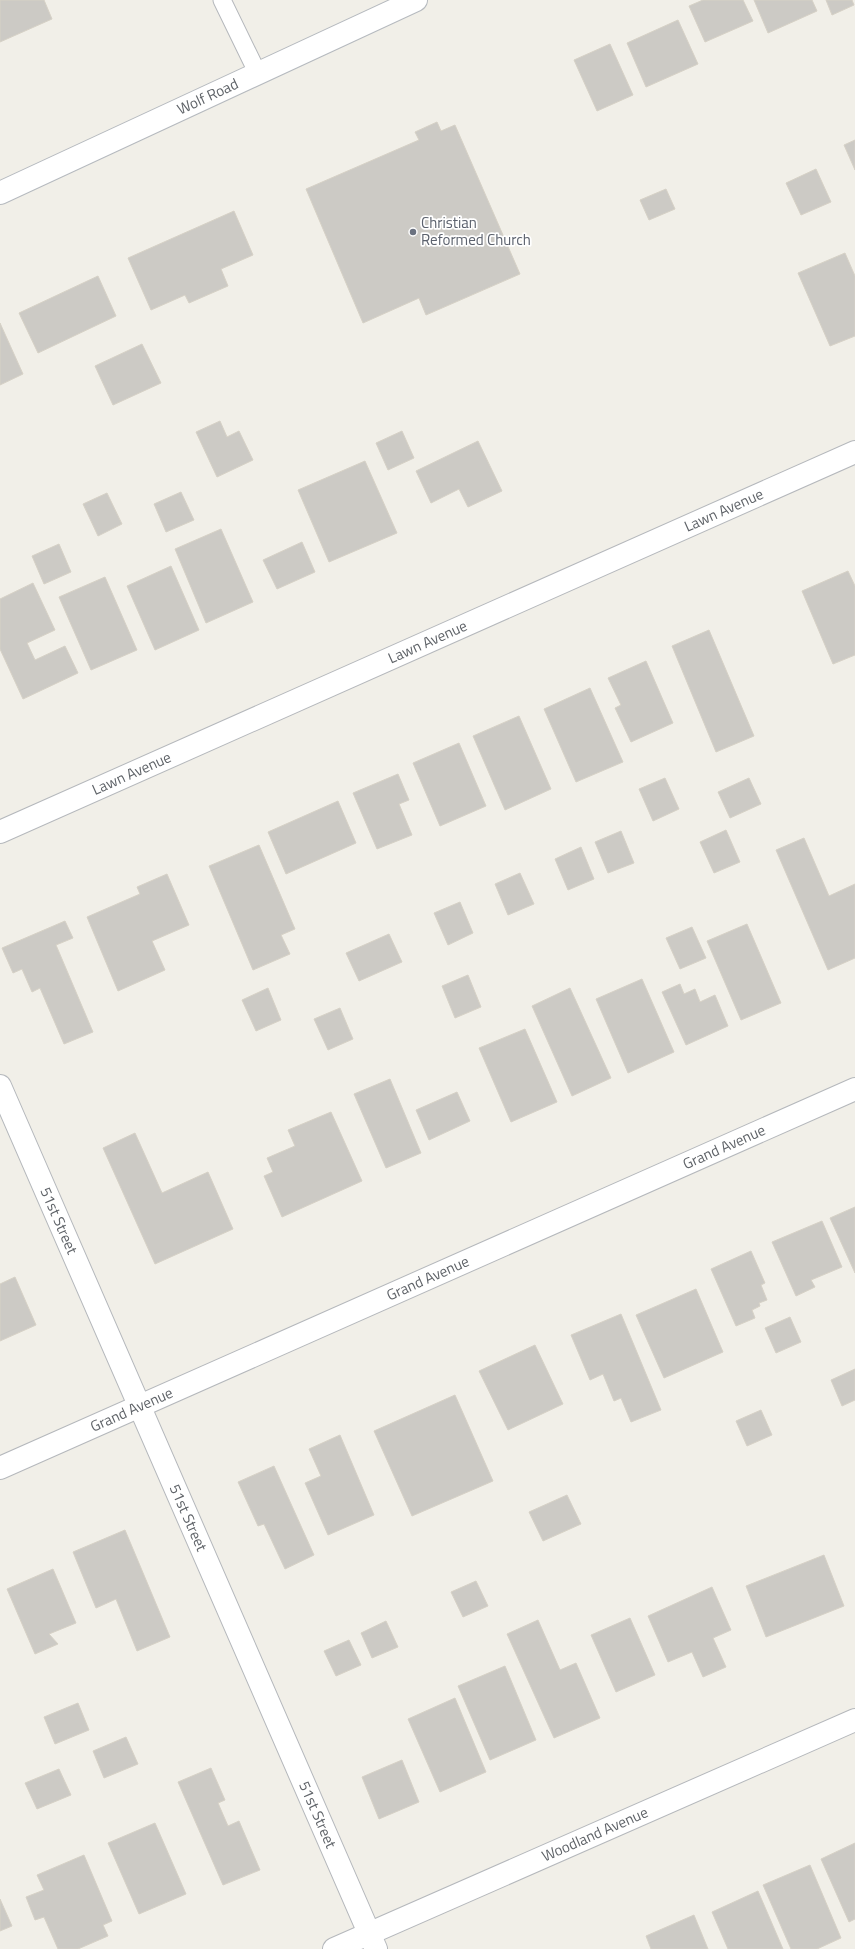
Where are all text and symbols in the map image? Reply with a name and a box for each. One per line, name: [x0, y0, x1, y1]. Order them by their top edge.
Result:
street label: Wolf Road: [173, 72, 242, 120]
place label: Christian Reformed Church: [421, 211, 531, 251]
marker: Christian Reformed Church: [408, 227, 418, 237]
street label: Lawn Avenue: [680, 482, 767, 538]
street label: Lawn Avenue: [384, 614, 471, 669]
street label: Lawn Avenue: [88, 745, 175, 801]
street label: Grand Avenue: [679, 1118, 769, 1175]
street label: 51st Street: [34, 1183, 84, 1258]
street label: Grand Avenue: [383, 1249, 473, 1306]
street label: Grand Avenue: [86, 1381, 176, 1438]
street label: 51st Street: [164, 1480, 214, 1555]
street label: 51st Street: [293, 1777, 343, 1852]
street label: Woodland Avenue: [538, 1800, 652, 1867]

